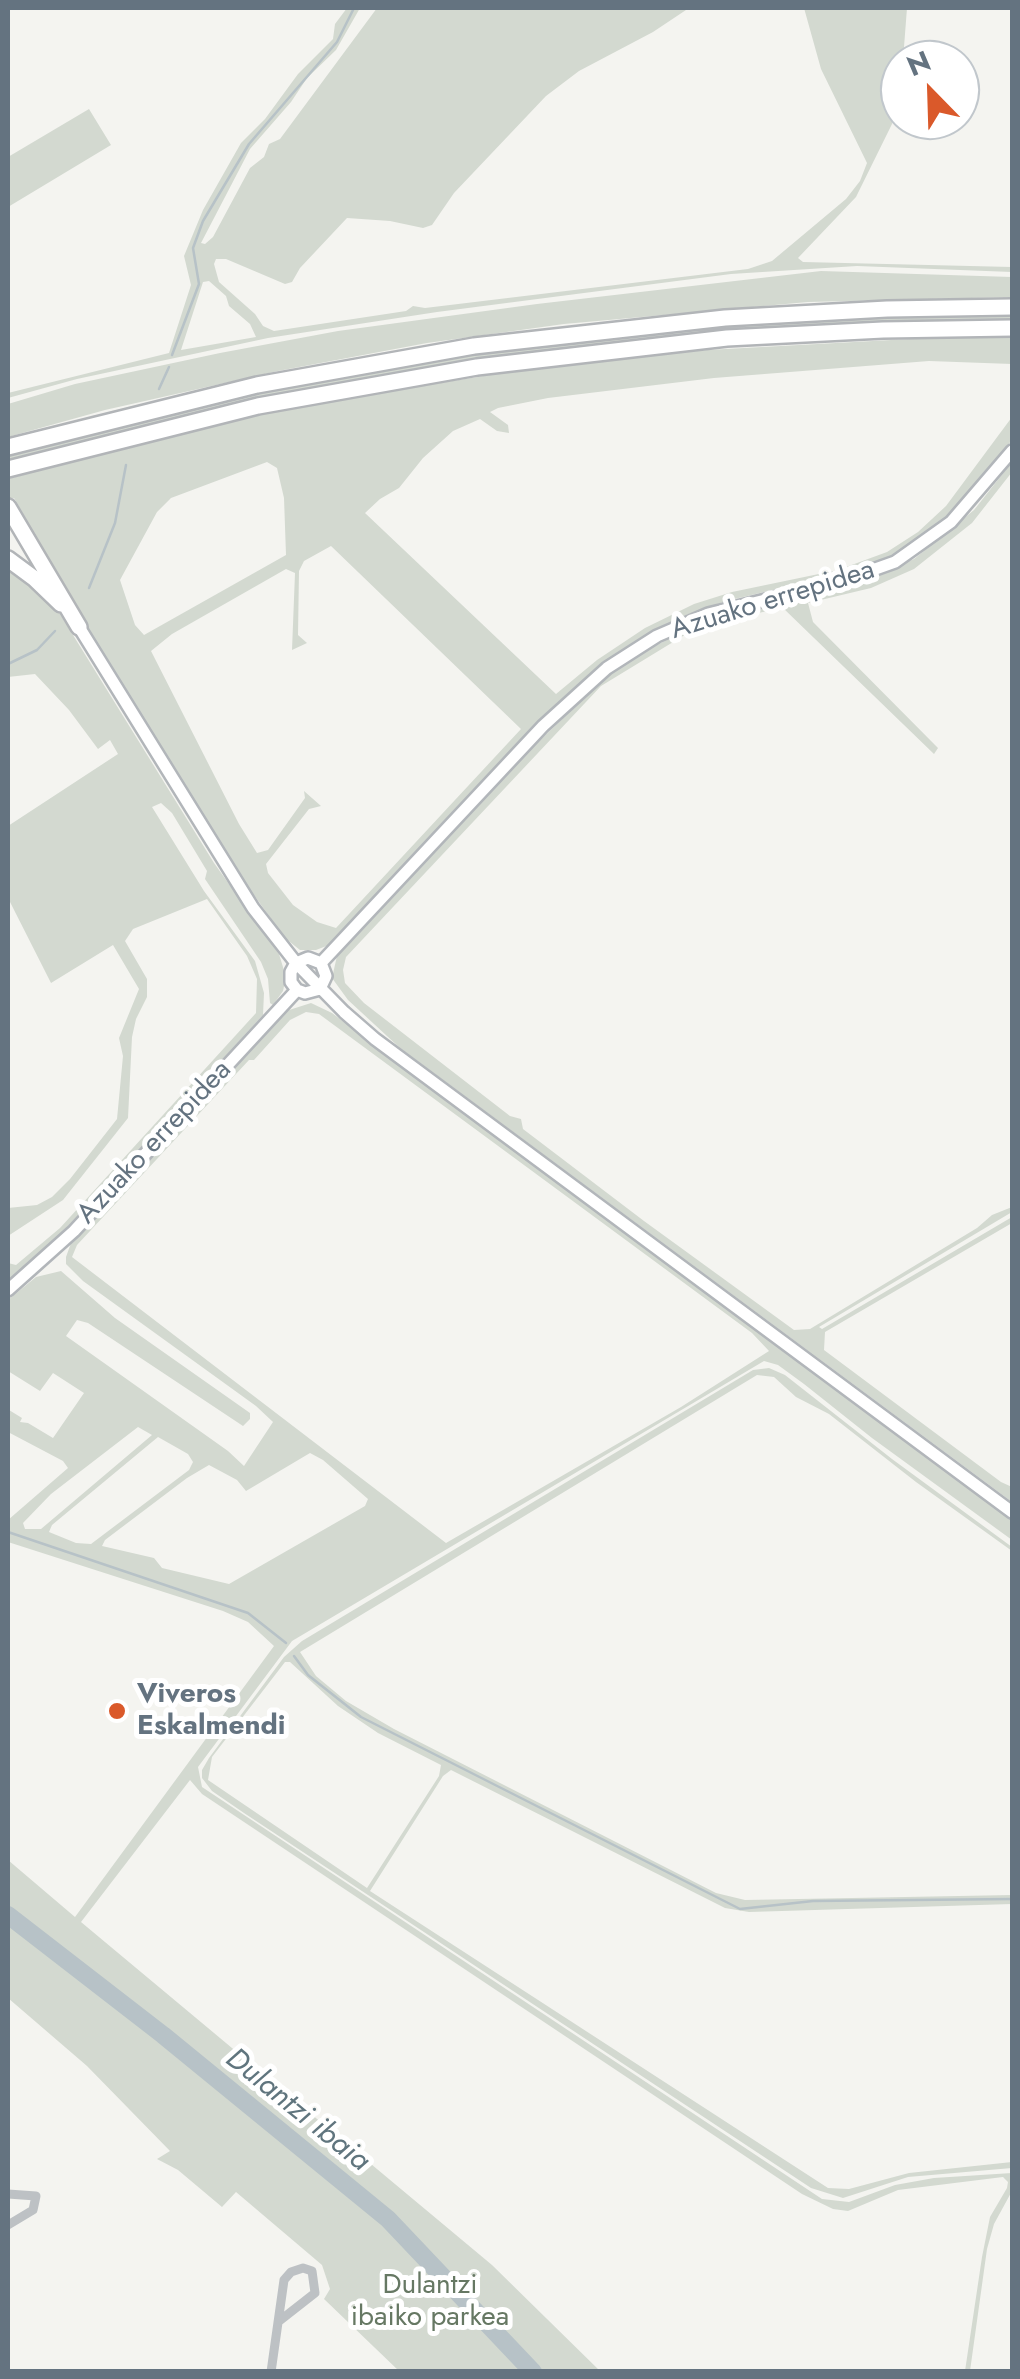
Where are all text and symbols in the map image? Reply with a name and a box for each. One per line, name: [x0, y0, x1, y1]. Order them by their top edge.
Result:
north arrow: [880, 40, 980, 140]
text: N: [901, 41, 937, 87]
street label: Azuako errepidea: [667, 554, 879, 648]
street label: Azuako errepidea: [71, 1054, 239, 1232]
place label: Viveros Eskalmendi: [137, 1678, 286, 1744]
marker: Viveros Eskalmendi: [106, 1700, 128, 1722]
water label: Dulantzi ibaia: [217, 2042, 377, 2180]
park label: Dulantzi ibaiko parkea: [351, 2269, 509, 2335]

